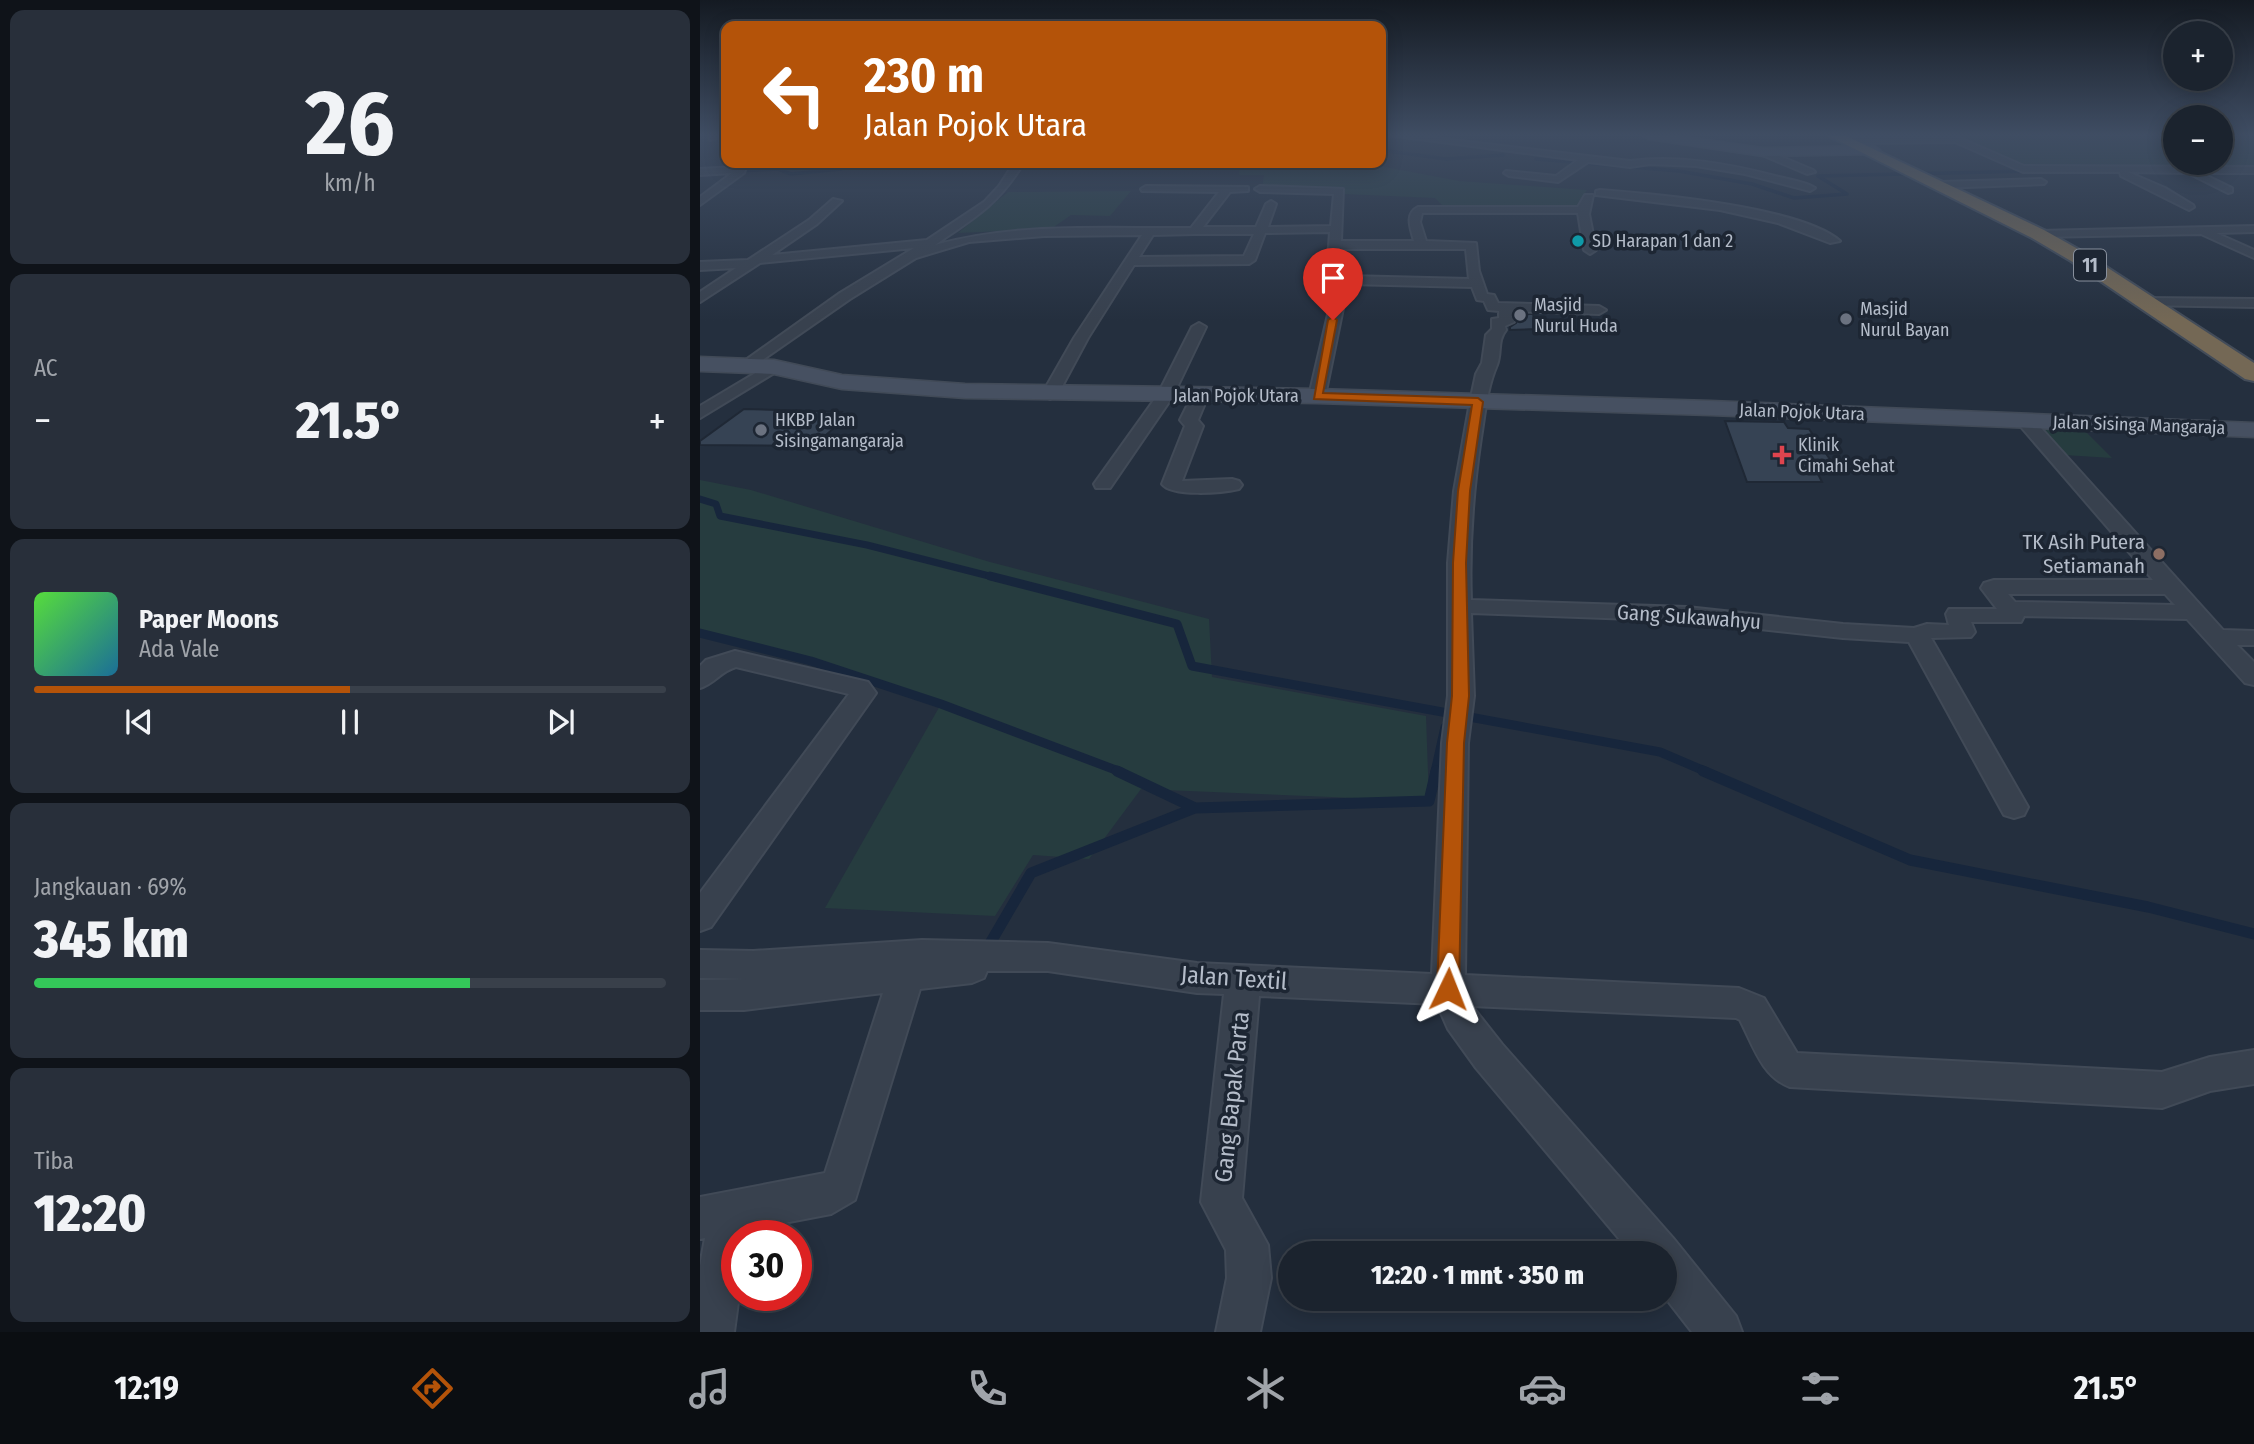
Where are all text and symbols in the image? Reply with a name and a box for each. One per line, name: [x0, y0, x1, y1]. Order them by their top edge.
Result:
map controls: [2163, 21, 2233, 175]
button: +: [2163, 21, 2233, 91]
text: 230 m: [864, 46, 984, 105]
icon: left: [749, 49, 840, 140]
text: 26: [305, 69, 395, 178]
button: −: [2163, 105, 2233, 175]
text: Jalan Pojok Utara: [864, 106, 1087, 144]
text: km/h: [324, 169, 376, 197]
place label: SD Harapan 1 dan 2: [1592, 230, 1733, 252]
marker: SD Harapan 1 dan 2: [1570, 233, 1586, 249]
pin: [1303, 248, 1363, 320]
road number: 11: [2074, 249, 2106, 280]
icon: arrive: [1314, 259, 1352, 297]
place label: Masjid Nurul Huda: [1534, 294, 1618, 337]
place label: Masjid Nurul Bayan: [1860, 298, 1950, 341]
marker: Masjid Nurul Huda: [1512, 307, 1528, 323]
marker: Masjid Nurul Bayan: [1838, 311, 1854, 327]
text: AC: [34, 354, 58, 382]
street label: Jalan Pojok Utara: [1173, 385, 1299, 407]
text: 21.5°: [296, 389, 404, 452]
text: −: [34, 398, 51, 444]
text: +: [649, 398, 666, 444]
street label: Jalan Pojok Utara: [1739, 399, 1865, 425]
place label: HKBP Jalan Sisingamangaraja: [775, 409, 904, 452]
street label: Jalan Sisinga Mangaraja: [2052, 411, 2226, 439]
marker: HKBP Jalan Sisingamangaraja: [753, 422, 769, 438]
place label: Klinik Cimahi Sehat: [1798, 434, 1895, 477]
marker: Klinik Cimahi Sehat: [1772, 445, 1792, 465]
place label: TK Asih Putera Setiamanah: [2023, 529, 2145, 579]
marker: TK Asih Putera Setiamanah: [2151, 546, 2167, 562]
street label: Gang Sukawahyu: [1616, 599, 1762, 635]
text: Paper Moons: [139, 604, 279, 635]
text: Ada Vale: [139, 635, 219, 663]
icon: previous: [120, 703, 158, 741]
icon: pause: [331, 703, 369, 741]
icon: next: [542, 703, 580, 741]
text: Jangkauan · 69%: [34, 873, 187, 901]
text: 345 km: [34, 908, 189, 971]
position arrow: [1411, 952, 1485, 1026]
street label: Jalan Textil: [1180, 960, 1288, 996]
street label: Gang Bapak Parta: [1209, 1010, 1255, 1184]
text: Tiba: [34, 1147, 74, 1175]
text: 12:20: [34, 1182, 146, 1245]
speed limit sign: 30: [721, 1220, 812, 1311]
text: 12:20 · 1 mnt · 350 m: [1371, 1260, 1584, 1291]
icon: directions: [408, 1364, 457, 1413]
icon: music: [685, 1364, 734, 1413]
icon: phone: [963, 1364, 1012, 1413]
icon: climate: [1241, 1364, 1290, 1413]
icon: car: [1518, 1364, 1567, 1413]
icon: filters: [1796, 1364, 1845, 1413]
text: 12:19: [114, 1369, 179, 1407]
text: 21.5°: [2074, 1369, 2140, 1407]

